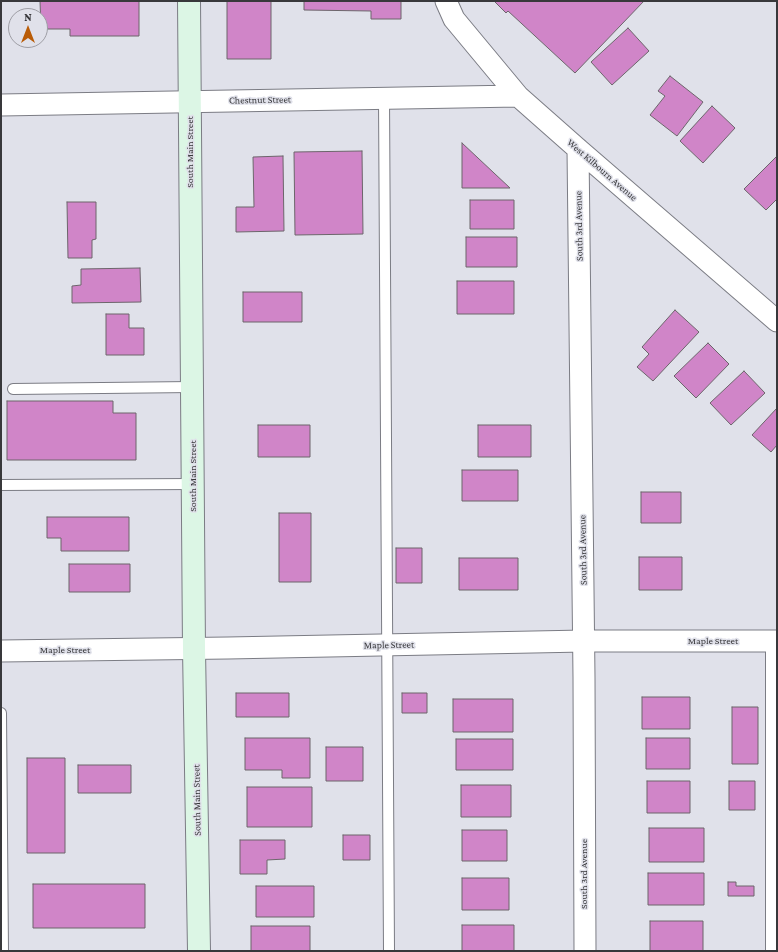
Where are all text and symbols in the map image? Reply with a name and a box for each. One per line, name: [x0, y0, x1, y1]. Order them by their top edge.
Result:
north arrow: [8, 8, 48, 48]
text: N: [24, 11, 32, 23]
street label: Chestnut Street: [229, 93, 291, 107]
street label: South Main Street: [184, 116, 196, 188]
street label: West Kilbourn Avenue: [565, 136, 639, 204]
street label: South 3rd Avenue: [572, 191, 586, 261]
street label: South Main Street: [187, 440, 199, 512]
street label: South 3rd Avenue: [576, 515, 590, 585]
street label: Maple Street: [688, 635, 738, 647]
street label: Maple Street: [364, 639, 414, 651]
street label: Maple Street: [40, 644, 90, 656]
street label: South Main Street: [190, 764, 204, 836]
street label: South 3rd Avenue: [578, 839, 590, 909]

